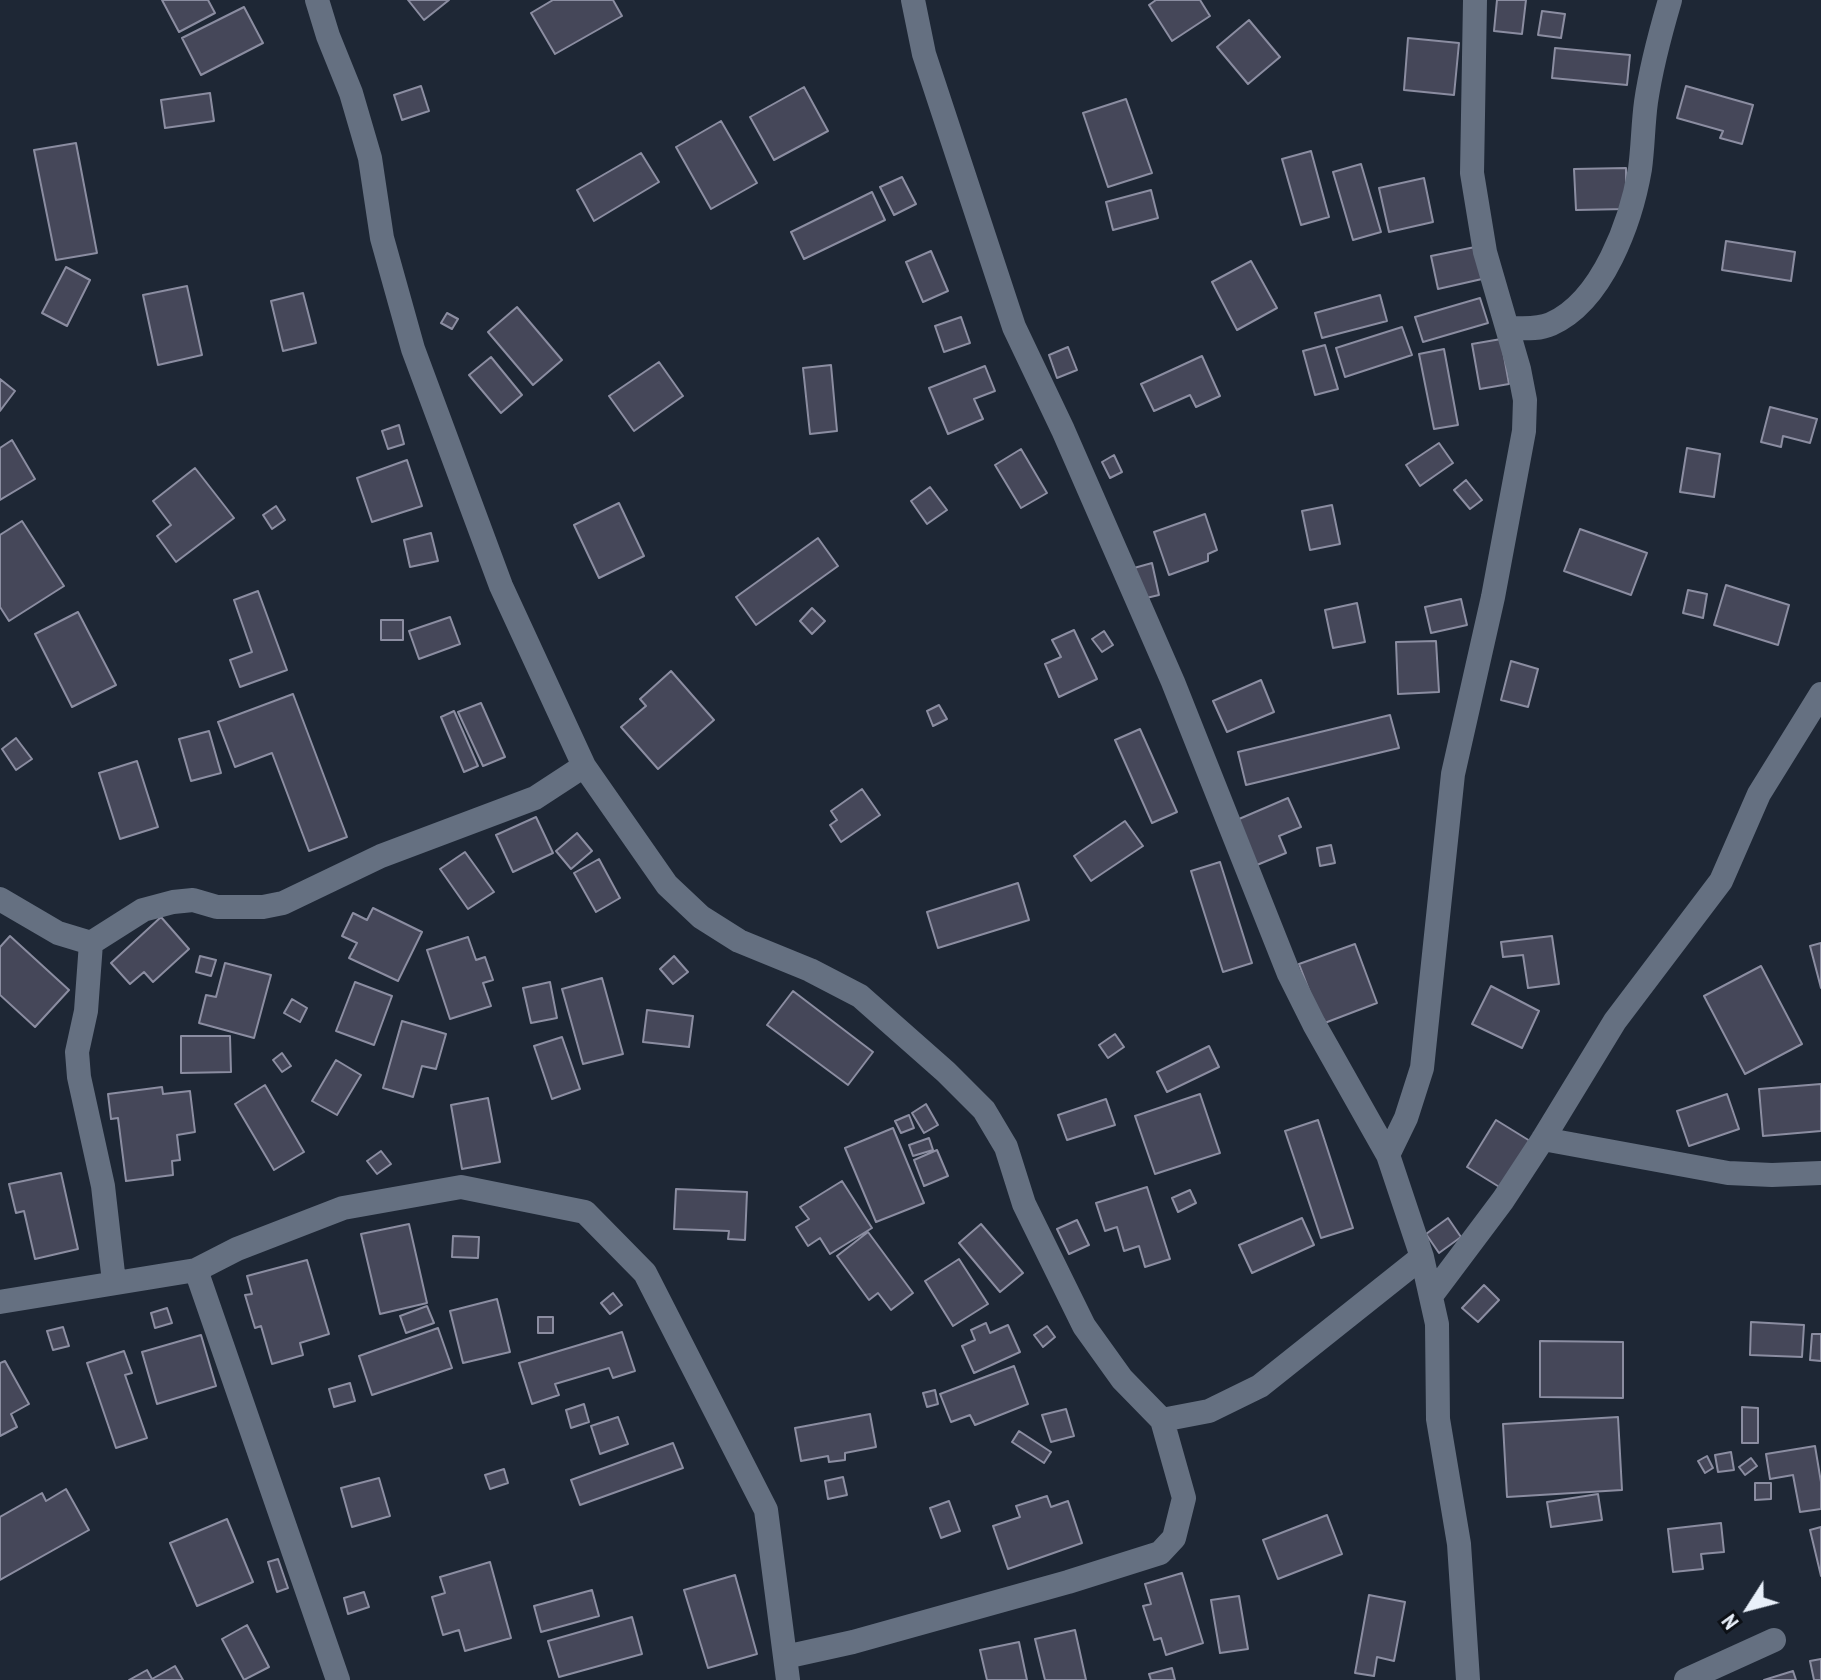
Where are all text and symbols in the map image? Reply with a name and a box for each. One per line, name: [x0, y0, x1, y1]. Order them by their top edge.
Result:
north arrow: [1709, 1568, 1789, 1648]
text: N: [1715, 1609, 1744, 1635]

